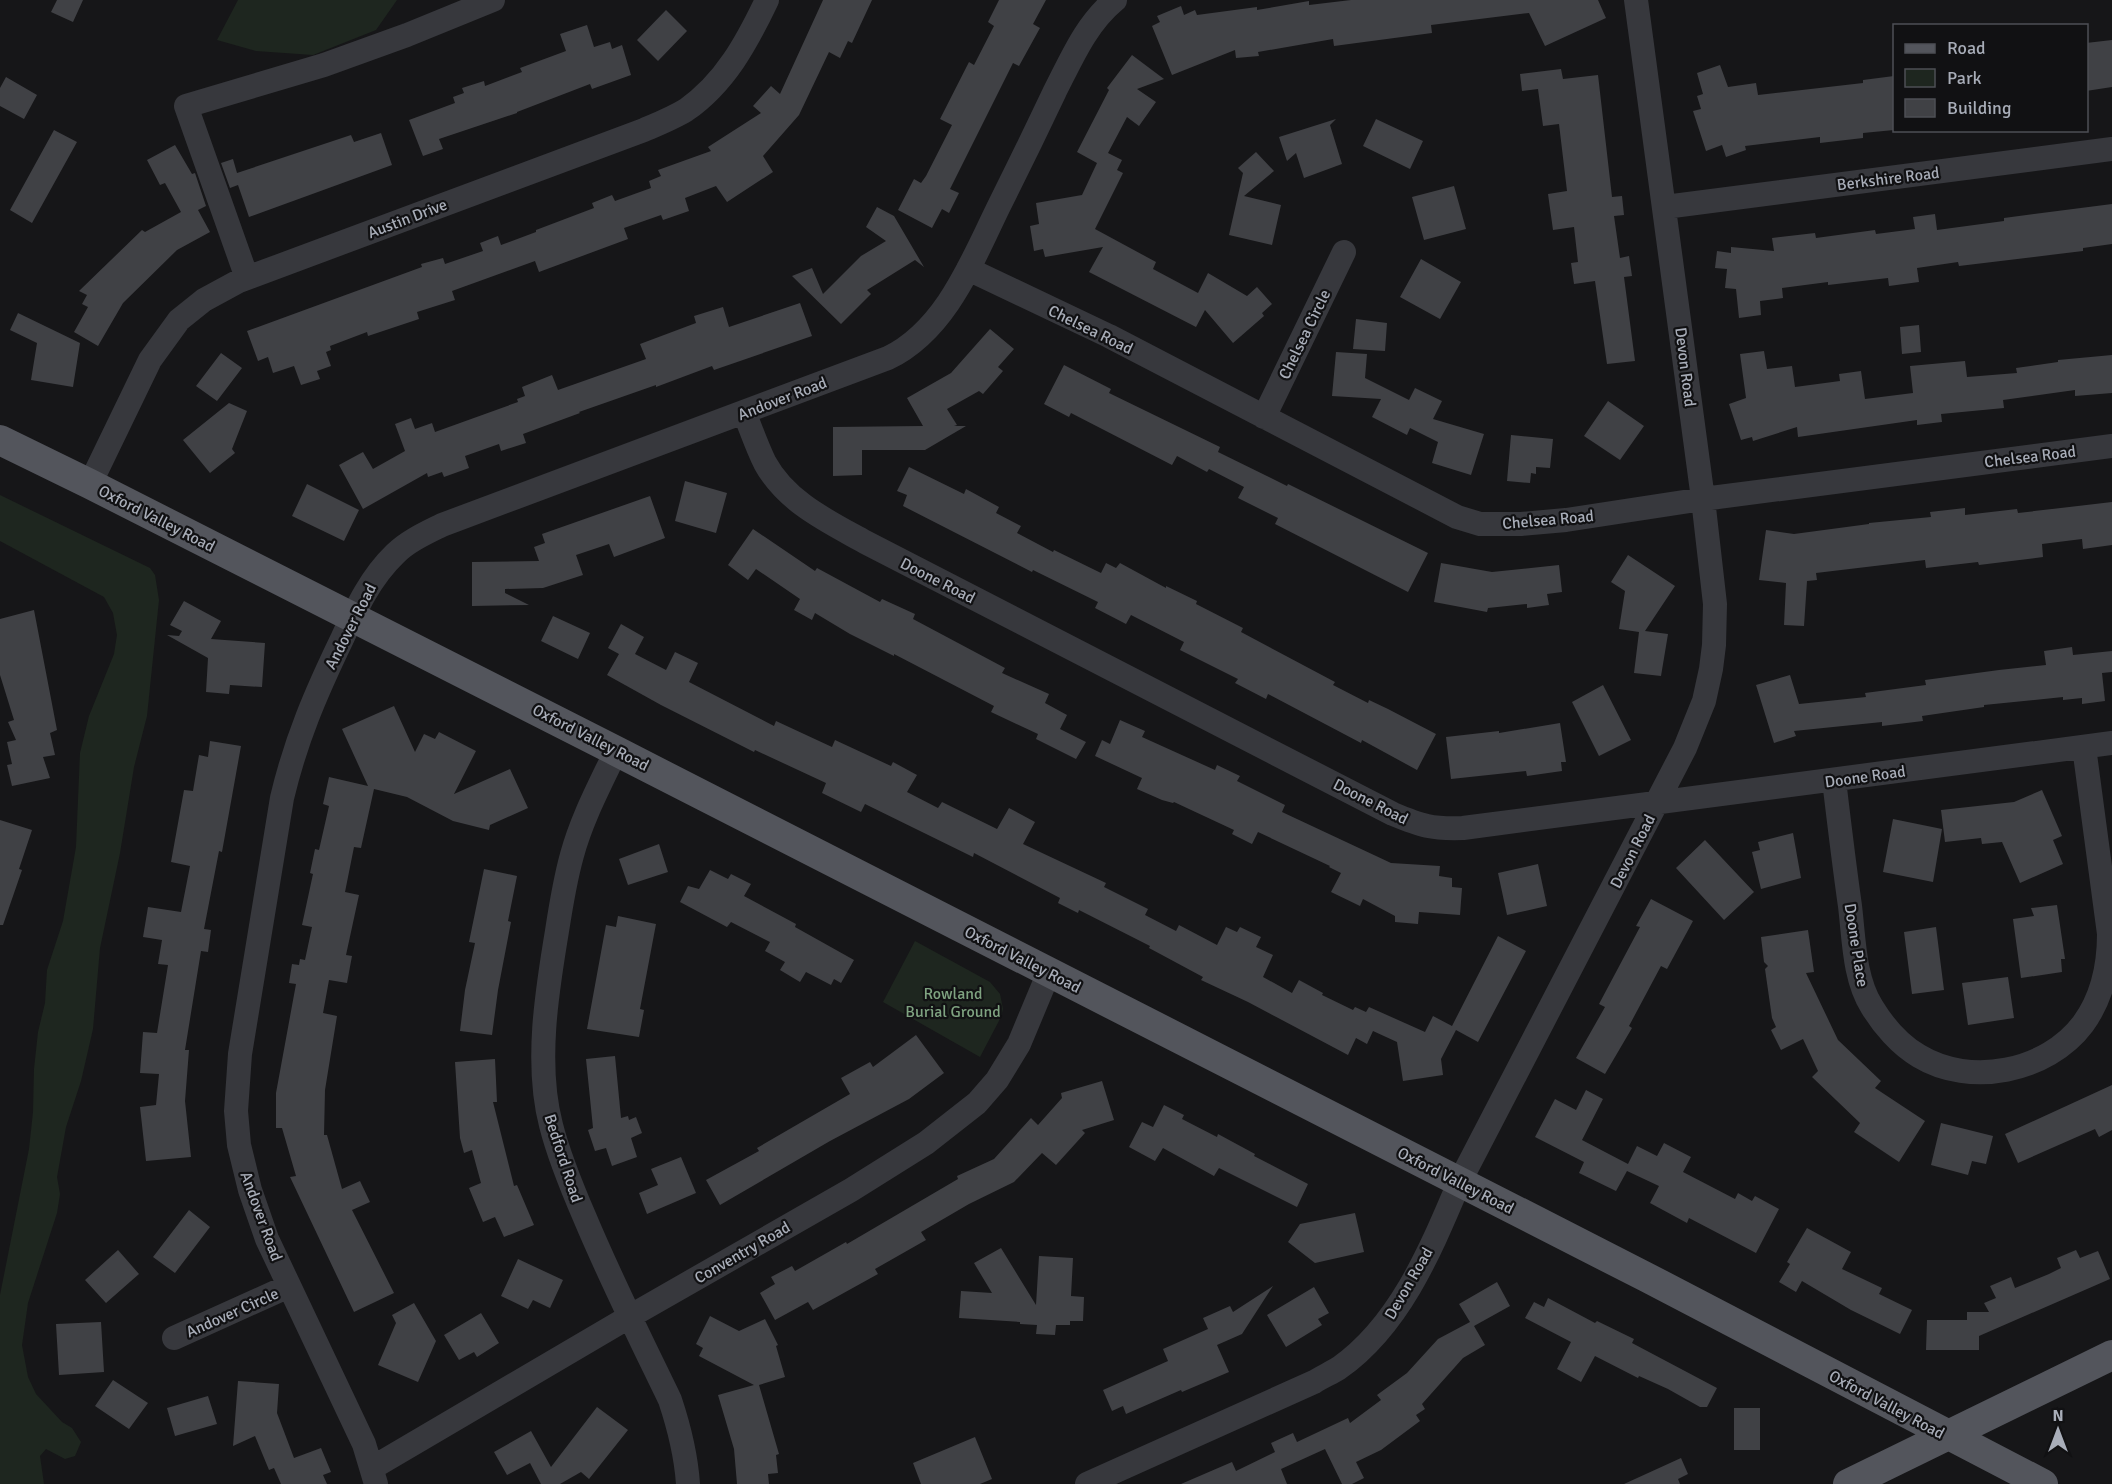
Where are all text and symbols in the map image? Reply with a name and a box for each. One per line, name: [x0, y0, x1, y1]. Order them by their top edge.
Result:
legend: [1893, 24, 2088, 132]
text: Road: [1947, 37, 1986, 59]
text: Park: [1947, 67, 1982, 89]
text: Building: [1947, 97, 2011, 119]
street label: Berkshire Road: [1836, 163, 1940, 195]
street label: Austin Drive: [365, 195, 450, 243]
street label: Chelsea Circle: [1275, 286, 1335, 383]
street label: Chelsea Road: [1045, 301, 1136, 359]
street label: Devon Road: [1670, 326, 1700, 408]
street label: Andover Road: [735, 373, 830, 425]
street label: Chelsea Road: [1983, 441, 2077, 473]
street label: Oxford Valley Road: [95, 481, 218, 557]
street label: Chelsea Road: [1501, 506, 1595, 534]
street label: Doone Road: [897, 553, 978, 608]
street label: Andover Road: [321, 580, 381, 673]
street label: Oxford Valley Road: [529, 700, 652, 776]
street label: Doone Road: [1823, 761, 1907, 793]
street label: Doone Road: [1330, 774, 1411, 829]
street label: Devon Road: [1606, 811, 1660, 892]
street label: Doone Place: [1840, 902, 1873, 988]
street label: Oxford Valley Road: [961, 922, 1084, 998]
park label: Rowland Burial Ground: [905, 984, 1001, 1022]
street label: Bedford Road: [539, 1112, 587, 1205]
street label: Oxford Valley Road: [1394, 1143, 1517, 1219]
street label: Andover Road: [236, 1169, 287, 1264]
street label: Conventry Road: [691, 1217, 794, 1288]
street label: Devon Road: [1380, 1244, 1438, 1323]
street label: Andover Circle: [183, 1284, 282, 1342]
street label: Oxford Valley Road: [1825, 1366, 1948, 1444]
north arrow: [2028, 1400, 2088, 1460]
text: N: [2052, 1406, 2064, 1426]

